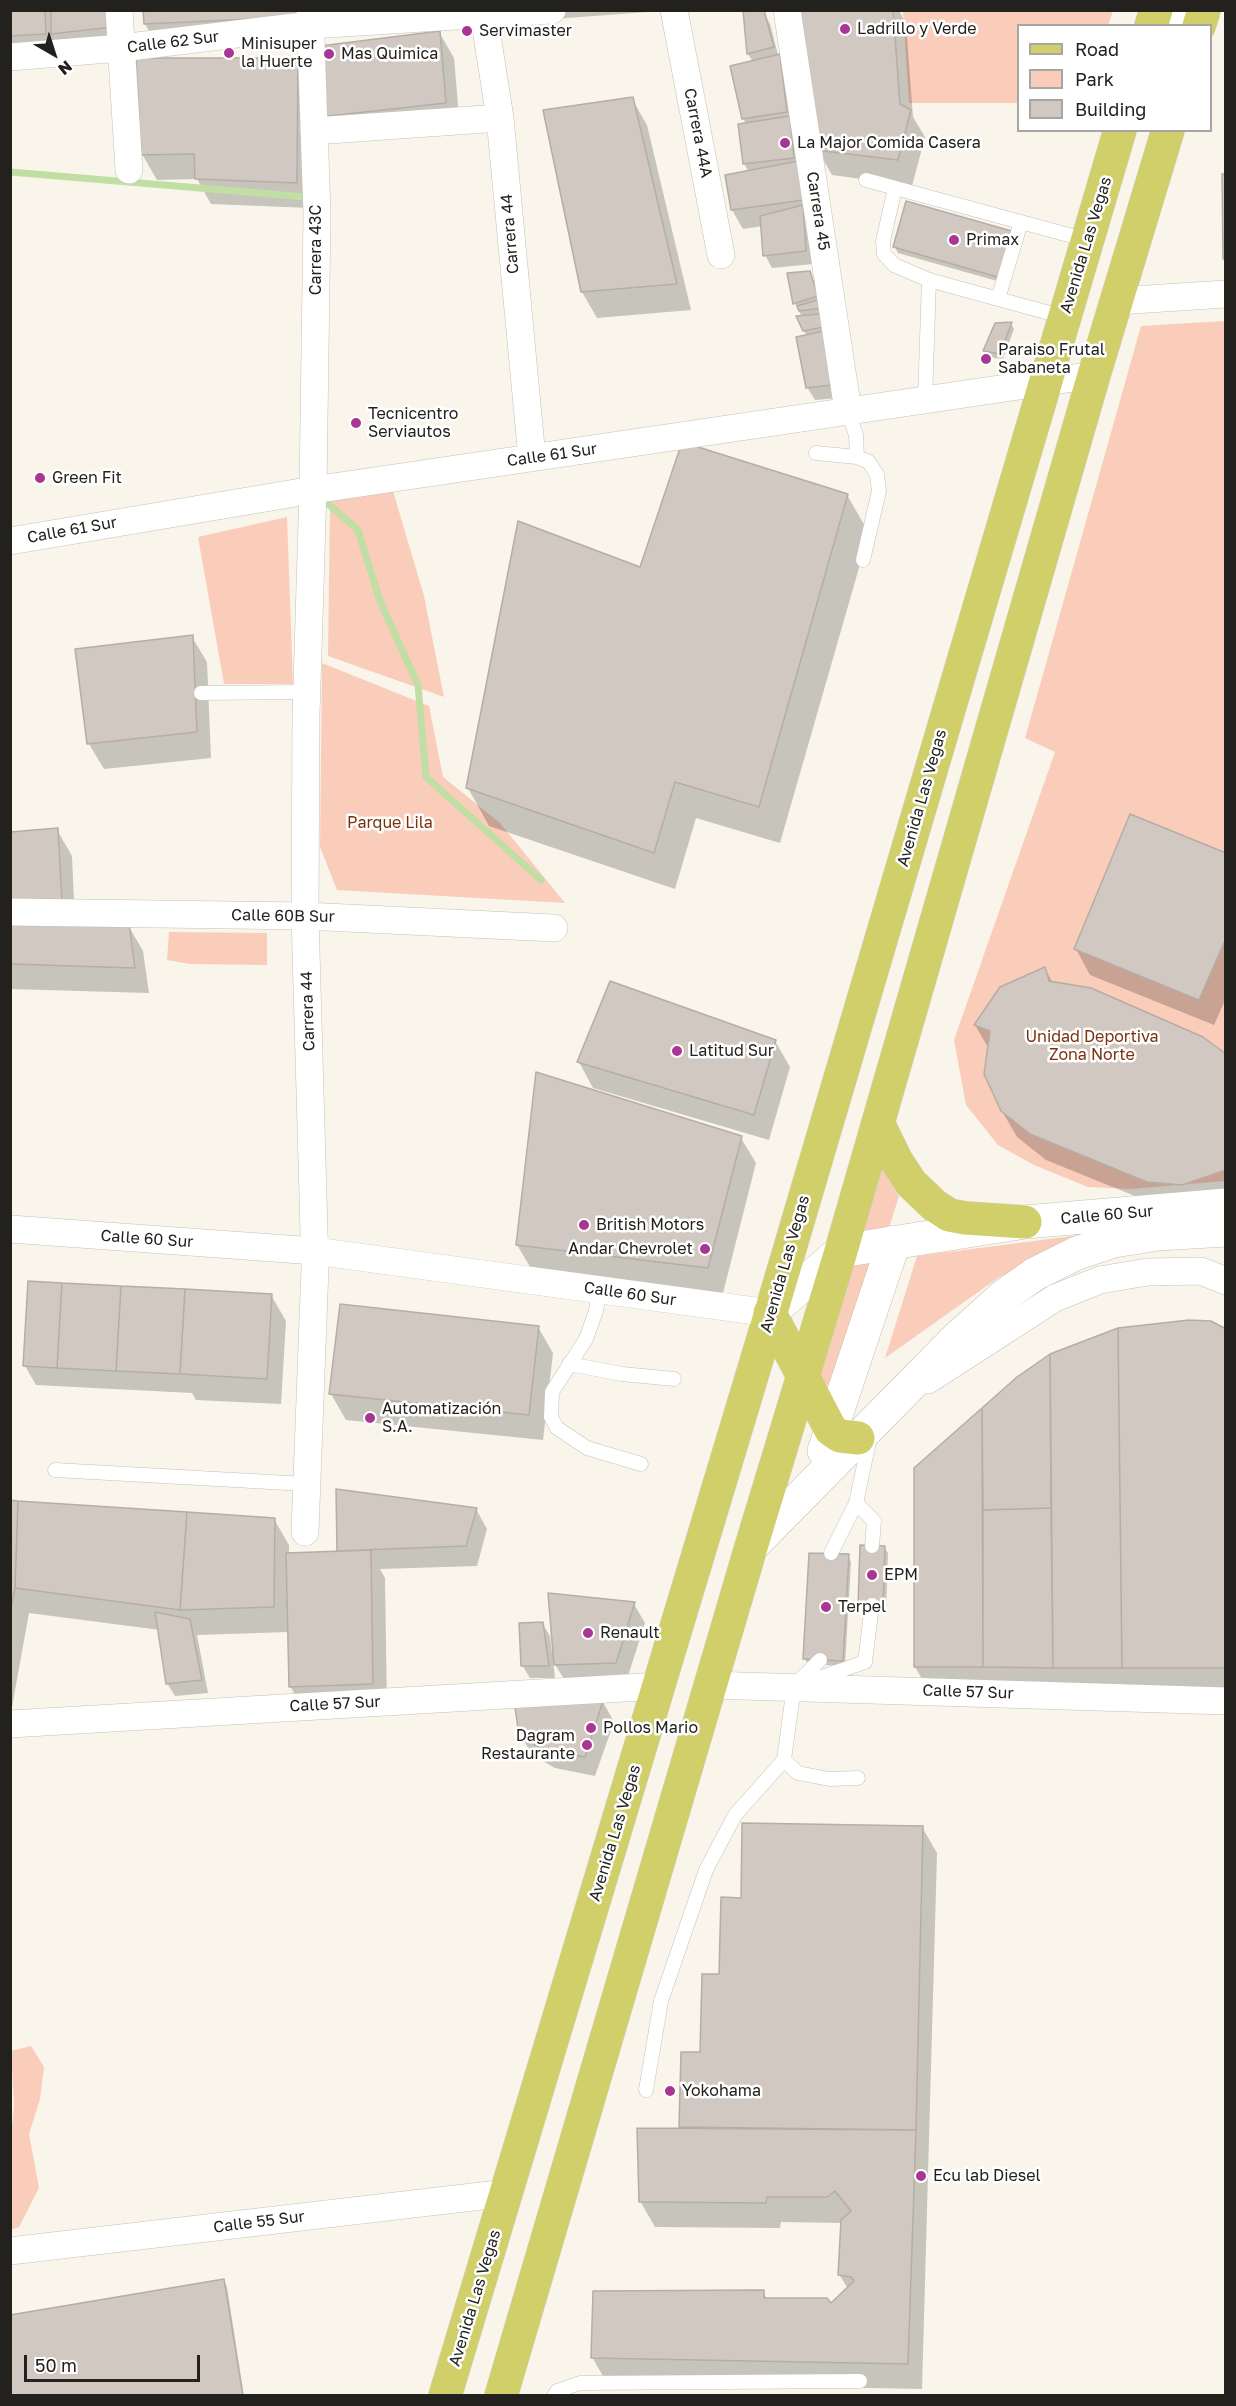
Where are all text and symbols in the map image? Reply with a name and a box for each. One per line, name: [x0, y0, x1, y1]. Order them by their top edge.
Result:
place label: Ladrillo y Verde: [857, 19, 977, 39]
place label: Servimaster: [479, 21, 572, 41]
marker: Ladrillo y Verde: [838, 22, 852, 36]
north arrow: [24, 24, 84, 84]
marker: Servimaster: [460, 24, 474, 38]
legend: [1017, 24, 1212, 132]
street label: Calle 62 Sur: [126, 27, 220, 57]
place label: Minisuper la Huerte: [241, 34, 317, 72]
text: Road: [1075, 38, 1119, 60]
place label: Mas Quimica: [341, 44, 438, 64]
marker: Minisuper la Huerte: [222, 46, 236, 60]
marker: Mas Quimica: [322, 47, 336, 61]
text: N: [54, 56, 76, 80]
text: Park: [1075, 68, 1114, 90]
street label: Carrera 44A: [680, 87, 716, 179]
text: Building: [1075, 98, 1146, 120]
place label: La Major Comida Casera: [797, 133, 981, 153]
marker: La Major Comida Casera: [778, 136, 792, 150]
street label: Carrera 45: [802, 170, 834, 252]
street label: Avenida Las Vegas: [1056, 174, 1116, 316]
street label: Carrera 44: [497, 193, 523, 275]
street label: Carrera 43C: [306, 205, 326, 295]
place label: Primax: [966, 230, 1019, 250]
marker: Primax: [947, 233, 961, 247]
place label: Paraiso Frutal Sabaneta: [998, 340, 1105, 378]
marker: Paraiso Frutal Sabaneta: [979, 352, 993, 366]
place label: Tecnicentro Serviautos: [368, 404, 458, 442]
marker: Tecnicentro Serviautos: [349, 416, 363, 430]
street label: Calle 61 Sur: [506, 439, 598, 471]
place label: Green Fit: [52, 468, 122, 488]
marker: Green Fit: [33, 471, 47, 485]
street label: Calle 61 Sur: [26, 513, 118, 547]
street label: Avenida Las Vegas: [893, 727, 951, 869]
park label: Parque Lila: [347, 813, 433, 833]
street label: Calle 60B Sur: [231, 905, 335, 927]
street label: Carrera 44: [297, 971, 319, 1051]
park label: Unidad Deportiva Zona Norte: [1025, 1027, 1159, 1065]
place label: Latitud Sur: [689, 1041, 774, 1061]
marker: Latitud Sur: [670, 1044, 684, 1058]
street label: Avenida Las Vegas: [756, 1193, 814, 1335]
street label: Calle 60 Sur: [1060, 1201, 1154, 1229]
place label: British Motors: [596, 1215, 704, 1235]
marker: British Motors: [577, 1218, 591, 1232]
street label: Calle 60 Sur: [100, 1226, 194, 1252]
place label: Andar Chevrolet: [568, 1239, 693, 1259]
marker: Andar Chevrolet: [698, 1242, 712, 1256]
street label: Calle 60 Sur: [583, 1278, 677, 1310]
place label: Automatización S.A.: [382, 1399, 501, 1437]
marker: Automatización S.A.: [363, 1411, 377, 1425]
place label: EPM: [884, 1565, 918, 1585]
marker: EPM: [865, 1568, 879, 1582]
place label: Terpel: [838, 1597, 886, 1617]
marker: Terpel: [819, 1600, 833, 1614]
place label: Renault: [600, 1623, 660, 1643]
marker: Renault: [581, 1626, 595, 1640]
street label: Calle 57 Sur: [922, 1681, 1014, 1703]
street label: Calle 57 Sur: [289, 1692, 381, 1716]
place label: Pollos Mario: [603, 1718, 698, 1738]
marker: Pollos Mario: [584, 1721, 598, 1735]
place label: Dagram Restaurante: [481, 1726, 575, 1764]
marker: Dagram Restaurante: [580, 1738, 594, 1752]
street label: Avenida Las Vegas: [585, 1762, 645, 1904]
place label: Yokohama: [682, 2081, 761, 2101]
marker: Yokohama: [663, 2084, 677, 2098]
place label: Ecu lab Diesel: [933, 2166, 1041, 2186]
marker: Ecu lab Diesel: [914, 2169, 928, 2183]
street label: Calle 55 Sur: [212, 2207, 306, 2237]
street label: Avenida Las Vegas: [445, 2227, 505, 2369]
scale bar: [27, 2343, 202, 2381]
text: 50 m: [35, 2354, 77, 2376]

